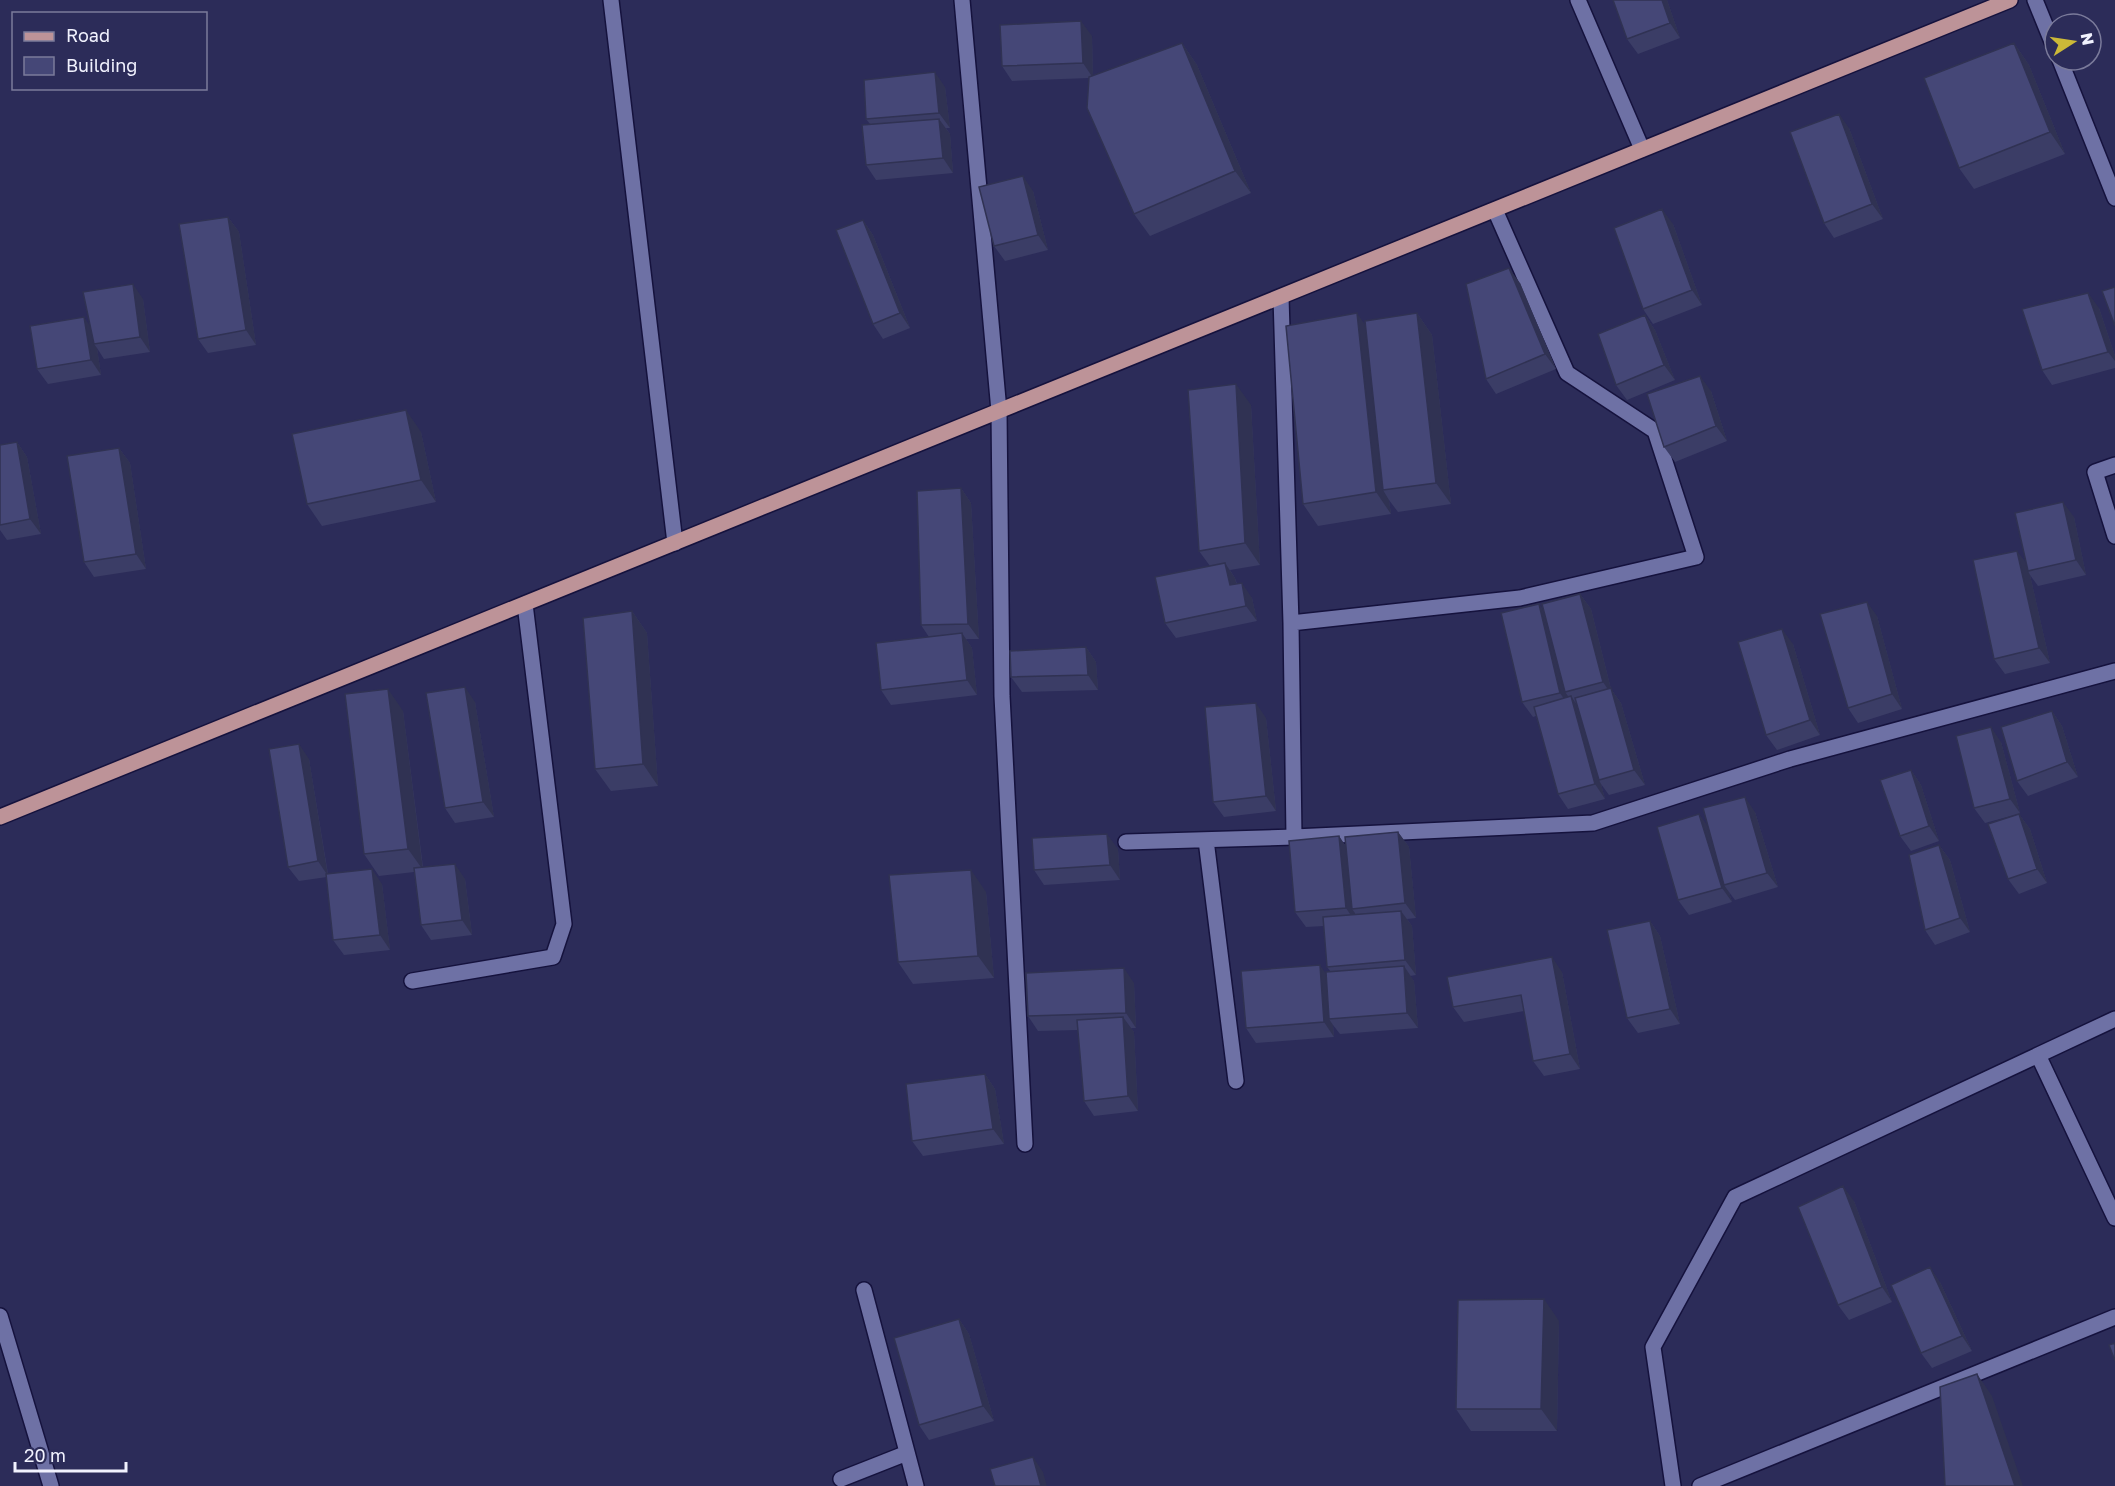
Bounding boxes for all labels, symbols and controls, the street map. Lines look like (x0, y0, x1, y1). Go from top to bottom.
legend (12, 12, 207, 90)
north arrow (2043, 12, 2103, 72)
text: Road (66, 24, 110, 46)
text: N (2077, 31, 2099, 47)
text: Building (66, 54, 137, 76)
scale bar (15, 1435, 126, 1473)
text: 20 m (24, 1444, 66, 1466)

